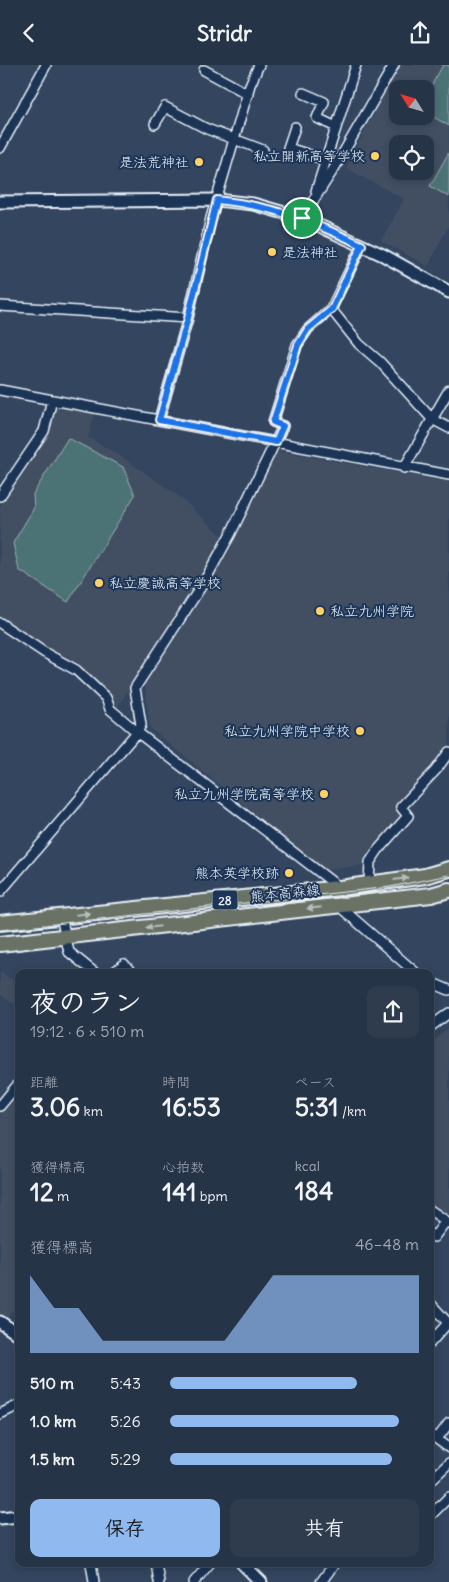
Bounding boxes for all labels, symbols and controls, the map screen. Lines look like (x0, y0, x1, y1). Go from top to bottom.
icon: back (15, 19, 43, 47)
text: Stridr (197, 19, 252, 47)
icon: share (406, 19, 434, 47)
north arrow (389, 80, 434, 125)
map controls (389, 80, 434, 180)
button: locate (389, 135, 434, 180)
place label: 私立開新高等学校 (253, 147, 365, 165)
marker: 私立開新高等学校 (369, 150, 381, 162)
place label: 是法荒神社 (119, 153, 189, 171)
marker: 是法荒神社 (193, 156, 205, 168)
pin (281, 197, 323, 239)
icon: arrive (288, 204, 316, 232)
place label: 是法神社 (282, 243, 338, 261)
marker: 是法神社 (266, 246, 278, 258)
place label: 私立慶誠高等学校 (109, 574, 221, 592)
marker: 私立慶誠高等学校 (93, 577, 105, 589)
place label: 私立九州学院 (330, 602, 414, 620)
marker: 私立九州学院 (314, 605, 326, 617)
place label: 私立九州学院中学校 (224, 722, 350, 740)
marker: 私立九州学院中学校 (354, 725, 366, 737)
place label: 私立九州学院高等学校 (174, 785, 314, 803)
marker: 私立九州学院高等学校 (318, 788, 330, 800)
place label: 熊本英学校跡 (195, 864, 279, 882)
marker: 熊本英学校跡 (283, 867, 295, 879)
one-way arrow (394, 875, 410, 883)
street label: 熊本高森線 (249, 880, 321, 906)
road number: 28 (212, 891, 238, 909)
one-way arrow (306, 904, 322, 912)
one-way arrow (76, 910, 92, 918)
one-way arrow (144, 923, 160, 931)
text: 夜のラン (30, 984, 142, 1020)
button: share (367, 986, 419, 1038)
text: 19:12 · 6 × 510 m (30, 1021, 144, 1041)
text: 距離 (30, 1073, 58, 1091)
text: 時間 (162, 1073, 190, 1091)
text: ペース (295, 1073, 336, 1091)
text: 3.06 (30, 1091, 80, 1123)
text: 16:53 (162, 1091, 221, 1123)
text: 5:31 (295, 1091, 339, 1123)
text: km (80, 1102, 103, 1120)
text: /km (339, 1102, 366, 1120)
text: kcal (295, 1157, 320, 1175)
text: 獲得標高 (30, 1158, 86, 1176)
text: 心拍数 (162, 1158, 204, 1176)
text: 184 (295, 1175, 333, 1207)
text: 12 (30, 1176, 54, 1208)
text: 141 (162, 1176, 196, 1208)
text: m (54, 1187, 69, 1205)
text: bpm (196, 1187, 228, 1205)
text: 46–48 m (355, 1234, 419, 1254)
text: 獲得標高 (30, 1237, 94, 1257)
text: 510 m (30, 1373, 74, 1393)
text: 5:43 (110, 1373, 141, 1393)
text: 1.0 km (30, 1411, 76, 1431)
text: 5:26 (110, 1411, 141, 1431)
text: 1.5 km (30, 1449, 75, 1469)
text: 5:29 (110, 1449, 141, 1469)
button: 保存 (30, 1499, 220, 1557)
button: 共有 (230, 1499, 419, 1557)

